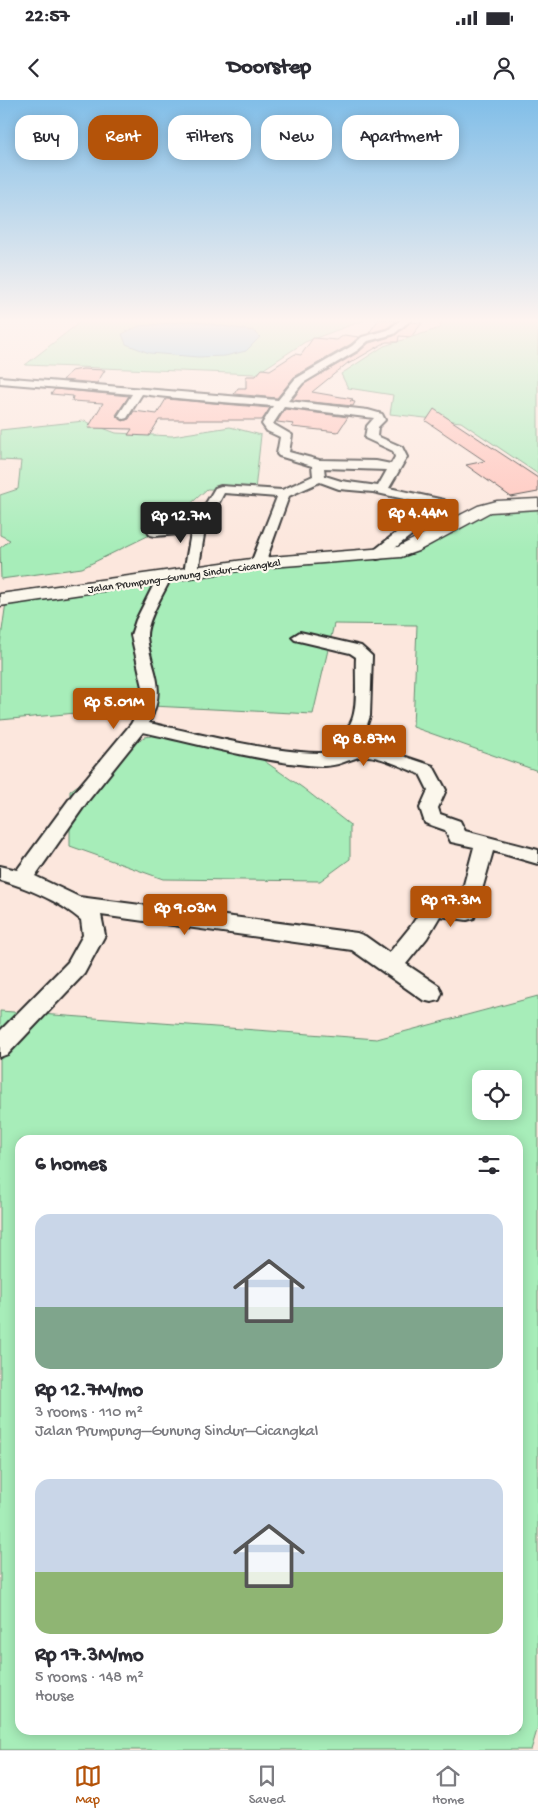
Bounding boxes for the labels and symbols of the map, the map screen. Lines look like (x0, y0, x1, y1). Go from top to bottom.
pin: Rp 4.44M (366, 498, 470, 541)
pin: Rp 12.7M (129, 502, 233, 544)
street label: Jalan Prumpung–Gunung Sindur–Cicangkal (87, 557, 282, 596)
pin: Rp 5.01M (62, 688, 166, 730)
pin: Rp 8.87M (312, 724, 416, 767)
pin: Rp 17.3M (399, 886, 503, 928)
pin: Rp 9.03M (133, 894, 237, 936)

